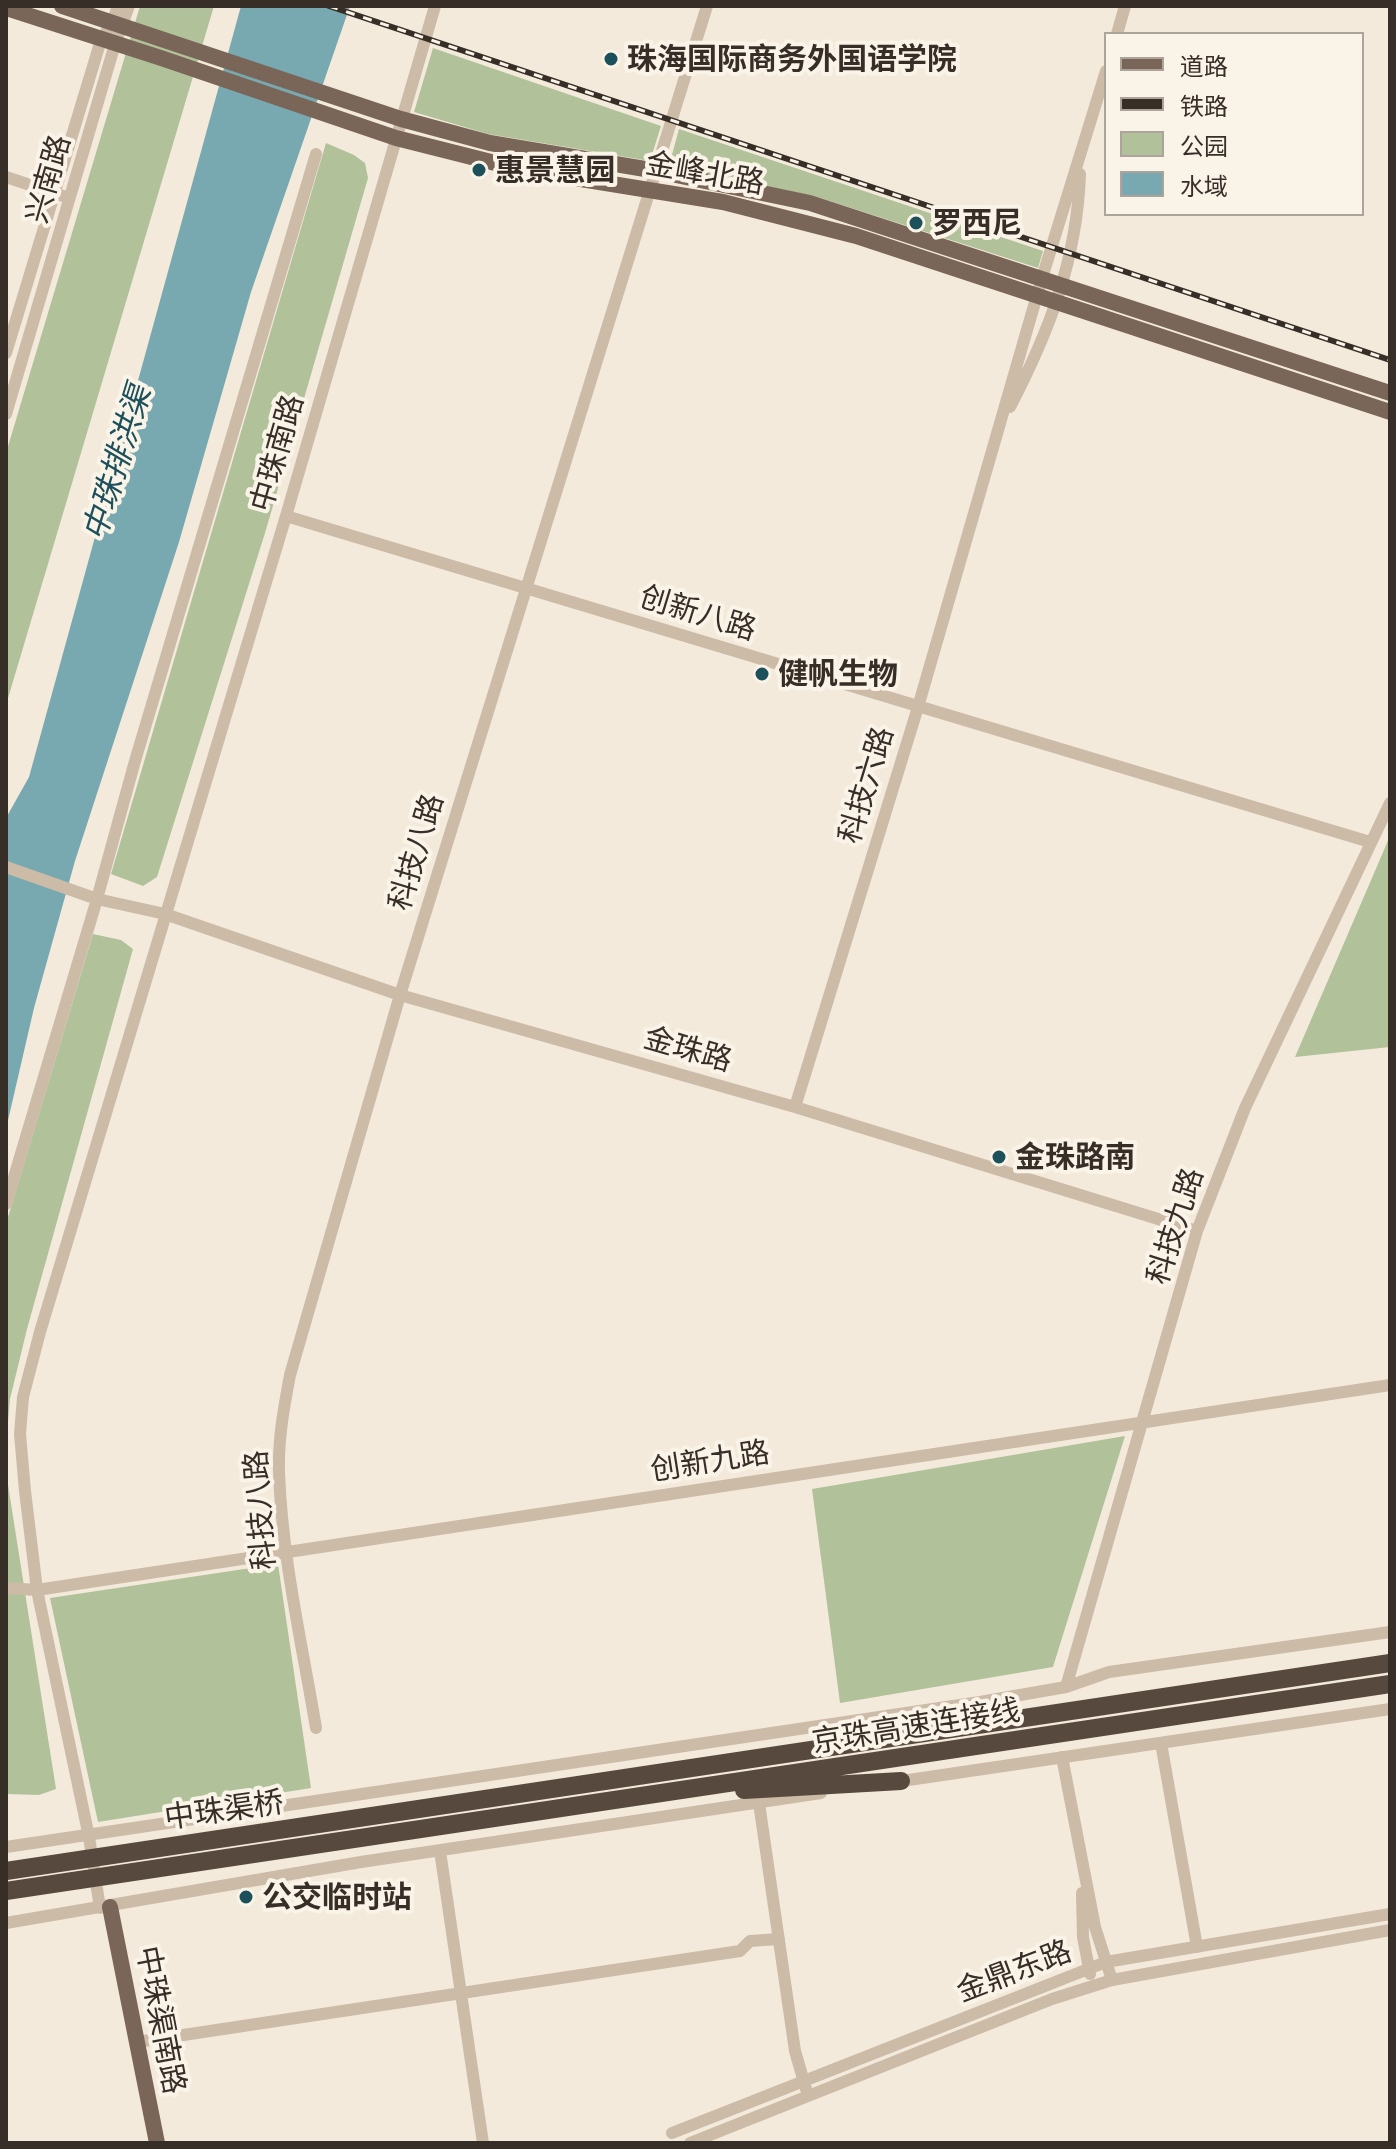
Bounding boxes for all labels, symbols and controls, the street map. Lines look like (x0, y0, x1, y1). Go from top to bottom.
legend (1104, 32, 1364, 216)
place label: 珠海国际商务外国语学院 (627, 41, 957, 77)
marker: 珠海国际商务外国语学院 (602, 50, 620, 68)
text: 道路 (1180, 51, 1228, 80)
text: 铁路 (1180, 91, 1228, 120)
street label: 兴南路 (18, 131, 78, 227)
text: 公园 (1180, 131, 1228, 160)
street label: 金峰北路 (643, 145, 767, 201)
place label: 惠景慧园 (495, 152, 615, 188)
marker: 惠景慧园 (470, 161, 488, 179)
text: 水域 (1180, 171, 1228, 200)
place label: 罗西尼 (932, 205, 1022, 241)
marker: 罗西尼 (907, 214, 925, 232)
water label: 中珠排洪渠 (75, 381, 159, 545)
street label: 中珠南路 (243, 390, 311, 516)
street label: 创新八路 (635, 578, 761, 648)
place label: 健帆生物 (778, 656, 898, 692)
marker: 健帆生物 (753, 665, 771, 683)
street label: 科技六路 (831, 722, 901, 848)
street label: 科技八路 (381, 789, 451, 915)
street label: 金珠路 (640, 1019, 736, 1079)
place label: 金珠路南 (1015, 1139, 1135, 1175)
marker: 金珠路南 (990, 1148, 1008, 1166)
street label: 科技九路 (1139, 1163, 1211, 1289)
street label: 创新九路 (648, 1434, 772, 1488)
street label: 科技八路 (238, 1449, 282, 1571)
street label: 京珠高速连接线 (809, 1692, 1023, 1760)
street label: 中珠渠桥 (162, 1784, 286, 1836)
place label: 公交临时站 (262, 1879, 412, 1915)
marker: 公交临时站 (237, 1888, 255, 1906)
street label: 金鼎东路 (952, 1933, 1076, 2009)
street label: 中珠渠南路 (129, 1943, 193, 2097)

